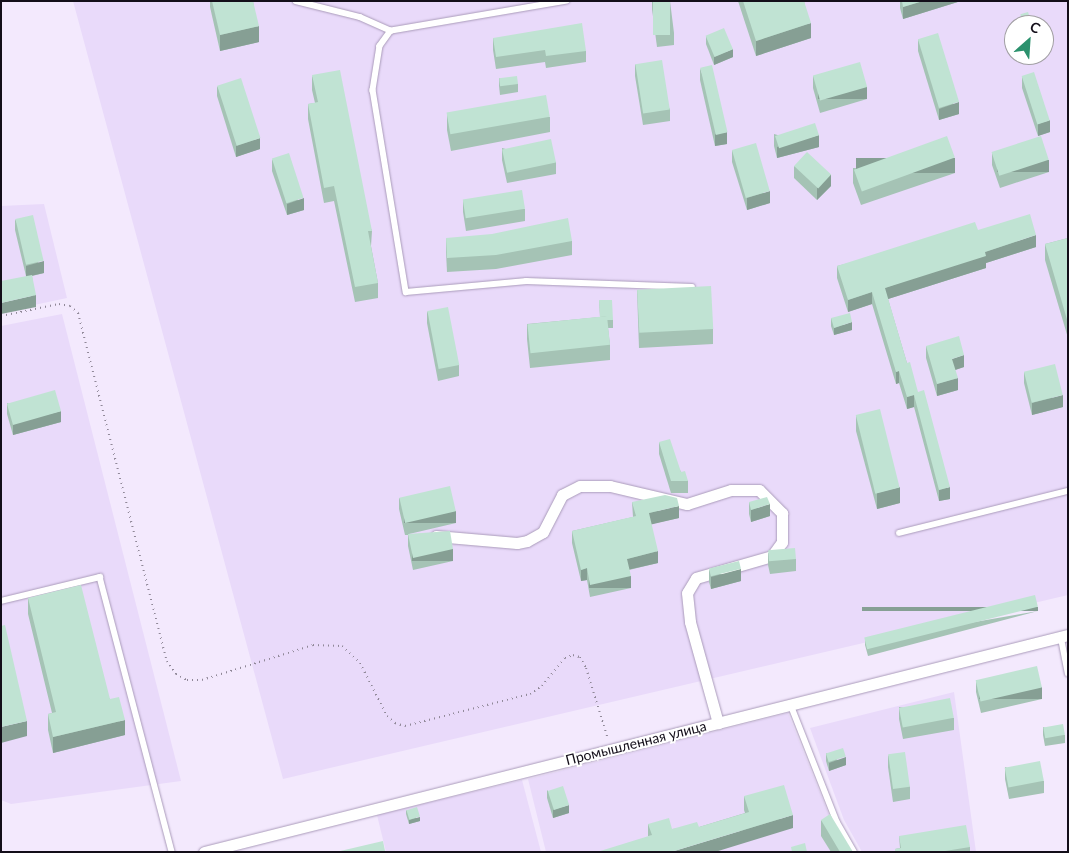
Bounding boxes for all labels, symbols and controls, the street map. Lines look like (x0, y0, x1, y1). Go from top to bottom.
north arrow (1004, 15, 1054, 65)
text: С (1027, 17, 1043, 37)
street label: Промышленная улица (564, 717, 708, 769)

